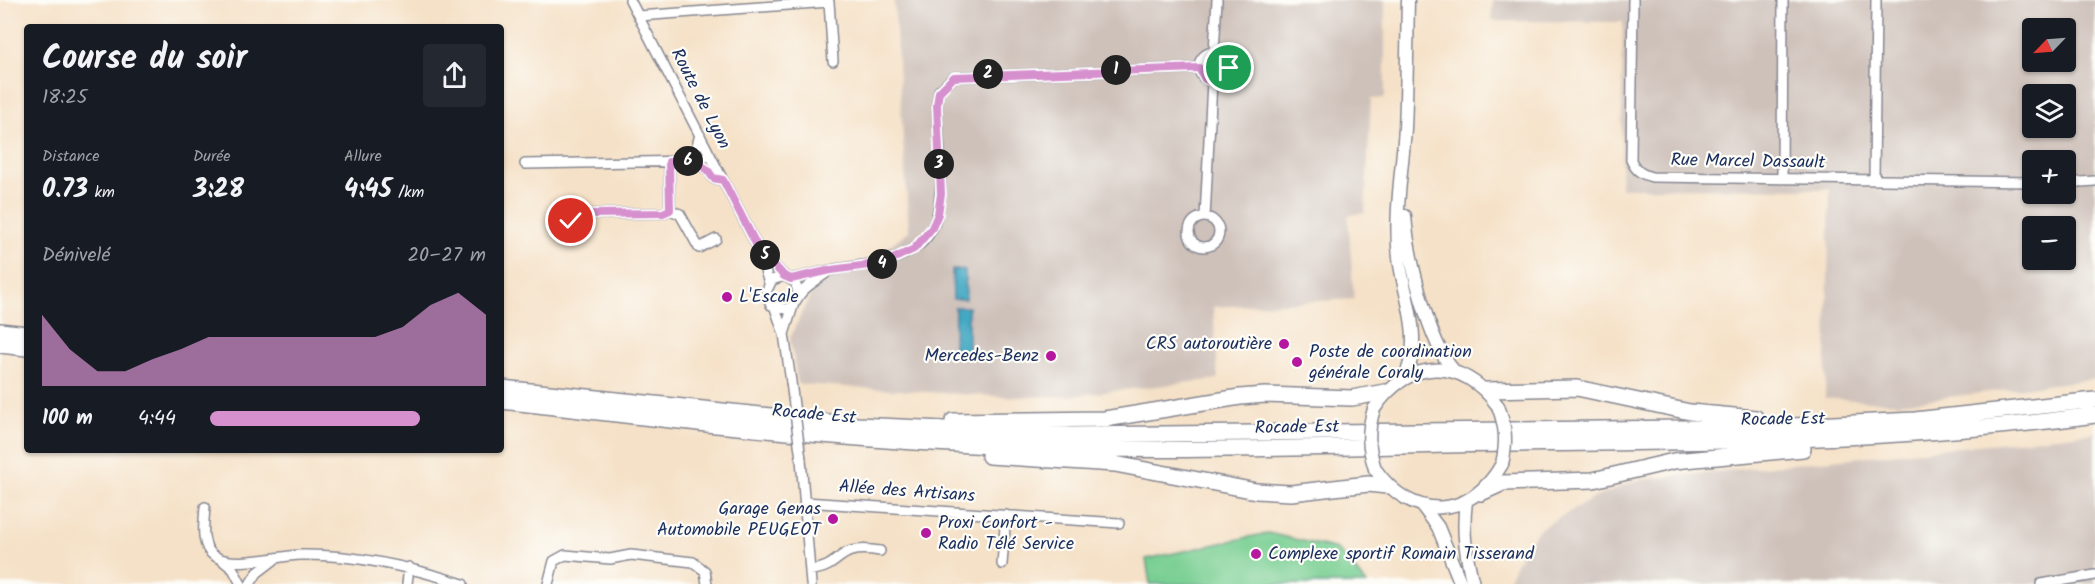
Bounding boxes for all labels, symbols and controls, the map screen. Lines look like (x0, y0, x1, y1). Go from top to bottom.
north arrow (2022, 18, 2076, 72)
map controls (2022, 18, 2076, 270)
text: Course du soir (42, 33, 247, 86)
pin (1203, 42, 1254, 93)
street label: Route de Lyon (662, 43, 738, 155)
button: share (423, 44, 486, 107)
icon: arrive (1212, 51, 1245, 84)
pin: 1 (1101, 55, 1131, 85)
text: 1 (1114, 57, 1118, 82)
pin: 2 (973, 59, 1003, 89)
text: 2 (983, 61, 993, 86)
text: 18:25 (42, 82, 88, 114)
button: layers (2022, 84, 2076, 138)
text: Distance (42, 144, 100, 169)
text: Durée (193, 144, 231, 169)
text: Allure (344, 144, 382, 169)
pin: 6 (673, 146, 703, 176)
street label: Rue Marcel Dassault (1670, 146, 1827, 178)
text: 6 (684, 148, 692, 173)
pin: 3 (924, 149, 954, 179)
button: + (2022, 150, 2076, 204)
text: 3 (935, 151, 943, 176)
text: 0.73 (42, 169, 88, 211)
text: 3:28 (193, 169, 244, 211)
text: 4:45 (344, 169, 392, 211)
text: km (88, 180, 115, 205)
text: /km (392, 180, 424, 205)
pin (545, 195, 596, 246)
icon: check (554, 204, 587, 237)
button: − (2022, 216, 2076, 270)
text: Dénivelé (42, 240, 110, 272)
text: 20–27 m (407, 240, 486, 272)
pin: 5 (750, 240, 780, 270)
text: 5 (761, 242, 769, 267)
pin: 4 (867, 249, 897, 279)
text: 4 (878, 251, 886, 276)
place label: L'Escale (739, 283, 799, 312)
marker: L'Escale (720, 290, 734, 304)
place label: CRS autoroutière (1146, 330, 1272, 359)
marker: CRS autoroutière (1277, 337, 1291, 351)
place label: Poste de coordination générale Coraly (1308, 338, 1472, 388)
place label: Mercedes-Benz (925, 342, 1039, 371)
marker: Mercedes-Benz (1044, 349, 1058, 363)
marker: Poste de coordination générale Coraly (1290, 355, 1304, 369)
street label: Rocade Est (771, 397, 858, 433)
text: 100 m (42, 403, 93, 435)
text: 4:44 (138, 403, 176, 435)
street label: Rocade Est (1740, 405, 1827, 435)
street label: Rocade Est (1254, 413, 1341, 443)
street label: Allée des Artisans (838, 473, 976, 511)
place label: Garage Genas Automobile PEUGEOT (657, 495, 822, 545)
place label: Proxi Confort - Radio Télé Service (938, 509, 1074, 559)
marker: Garage Genas Automobile PEUGEOT (826, 512, 840, 526)
marker: Proxi Confort - Radio Télé Service (919, 526, 933, 540)
place label: Complexe sportif Romain Tisserand (1268, 540, 1535, 569)
marker: Complexe sportif Romain Tisserand (1249, 547, 1263, 561)

